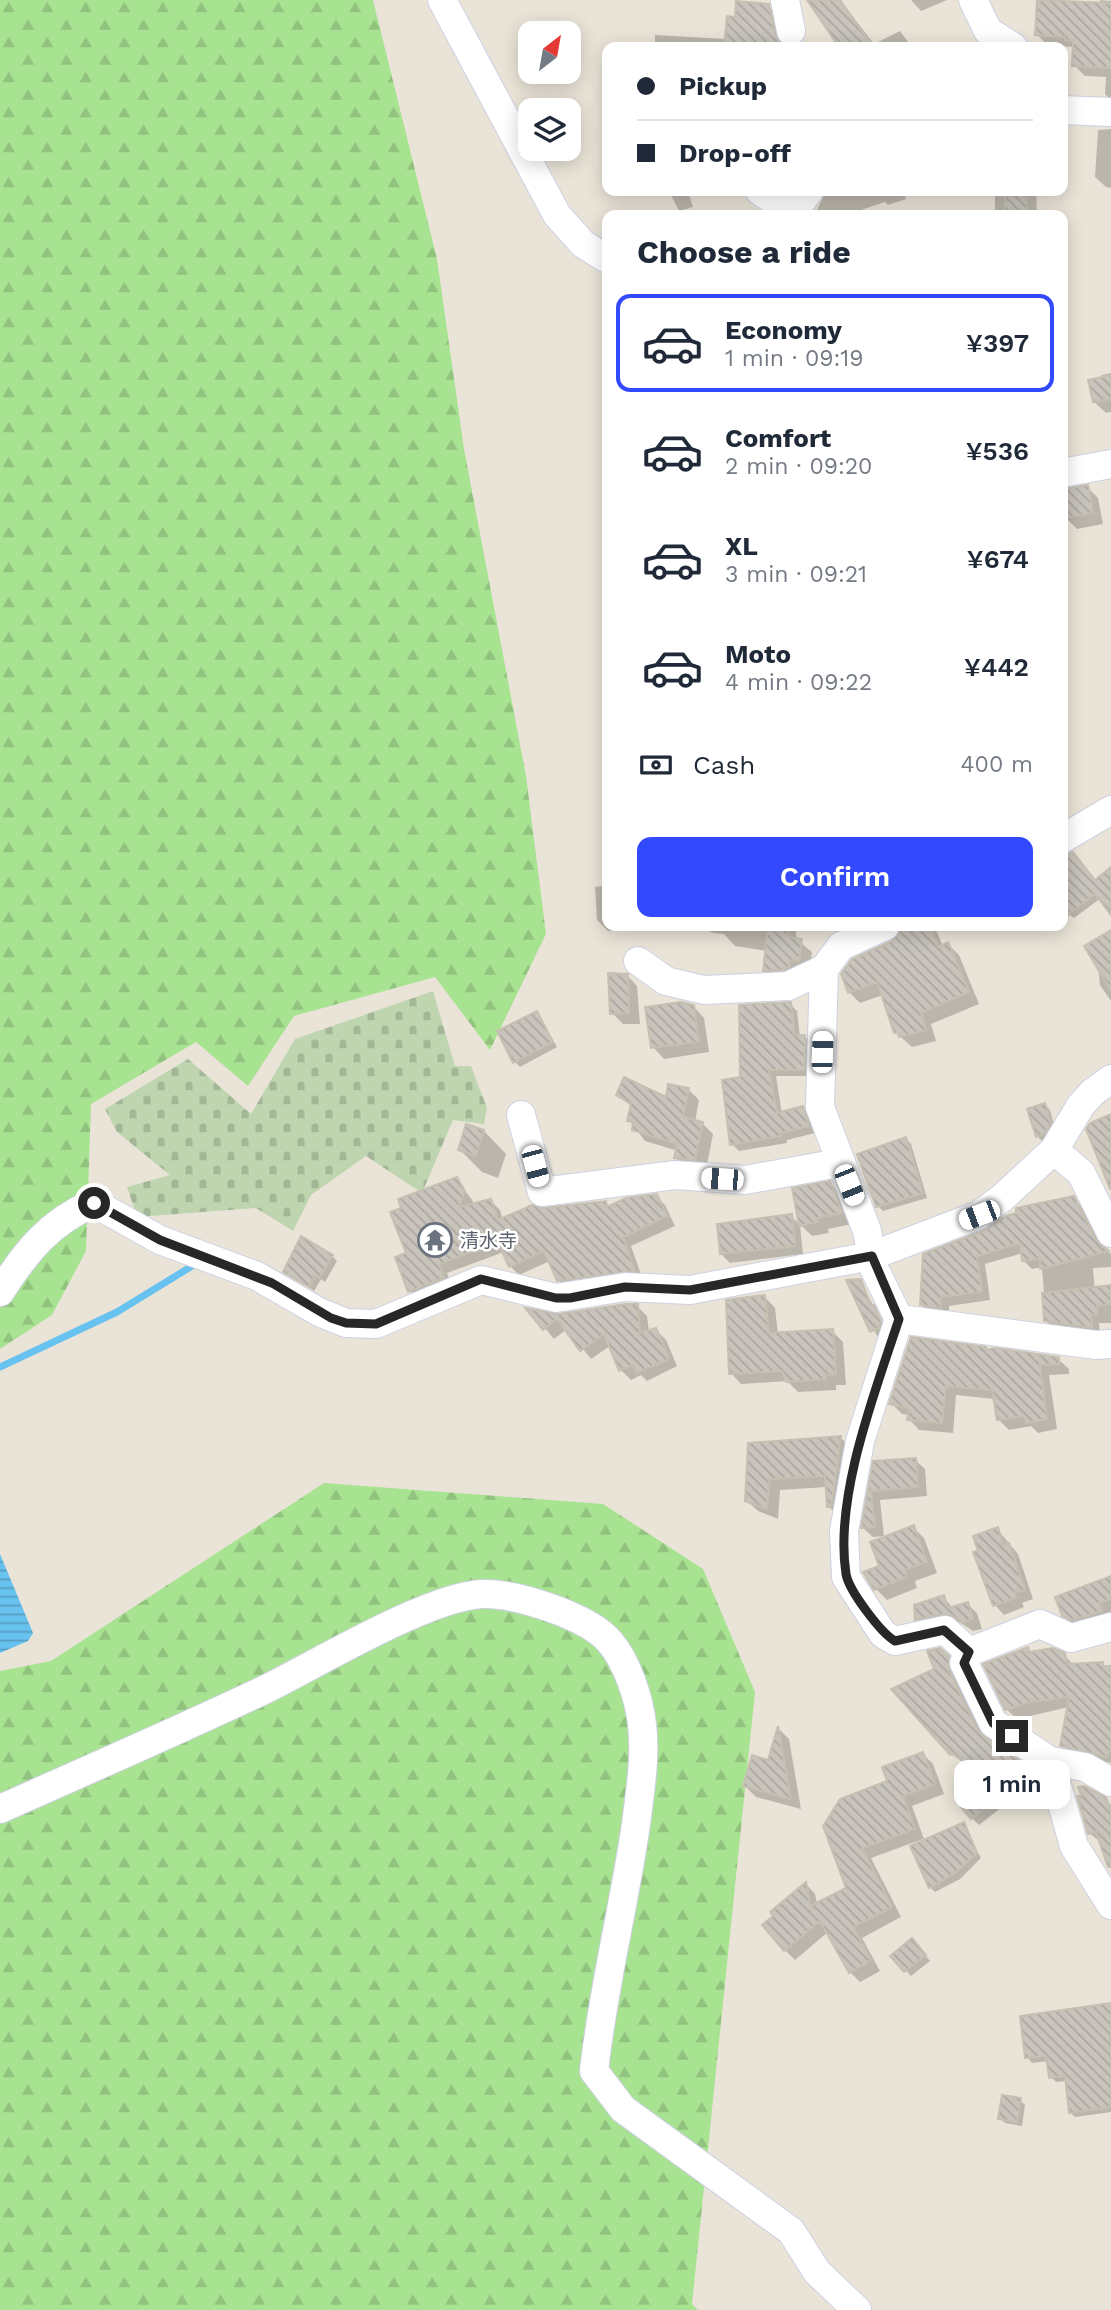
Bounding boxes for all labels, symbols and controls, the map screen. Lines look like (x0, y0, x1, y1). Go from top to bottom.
north arrow (518, 21, 581, 84)
map controls (518, 21, 581, 161)
text: Pickup (679, 71, 767, 101)
button: layers (518, 98, 581, 161)
text: Drop-off (679, 138, 791, 168)
text: Choose a ride (637, 233, 851, 271)
icon: car (641, 312, 704, 375)
text: Economy (725, 315, 842, 345)
text: ¥397 (966, 328, 1029, 358)
text: 1 min · 09:19 (725, 345, 863, 372)
icon: car (641, 420, 704, 483)
text: Comfort (725, 423, 831, 453)
text: ¥536 (966, 436, 1029, 466)
text: 2 min · 09:20 (725, 453, 872, 480)
icon: car (641, 528, 704, 591)
text: XL (725, 531, 758, 561)
text: ¥674 (967, 544, 1029, 574)
text: 3 min · 09:21 (725, 561, 867, 588)
icon: car (641, 636, 704, 699)
text: Moto (725, 639, 791, 669)
text: ¥442 (964, 652, 1029, 682)
text: 4 min · 09:22 (725, 669, 872, 696)
icon: cash (637, 746, 675, 784)
text: Cash (693, 750, 755, 780)
text: 400 m (961, 751, 1033, 778)
button: Confirm (637, 837, 1033, 917)
car (811, 1031, 834, 1073)
car (520, 1143, 551, 1189)
car (832, 1162, 867, 1208)
car (701, 1167, 744, 1191)
route start (78, 1187, 110, 1219)
car (956, 1198, 1003, 1232)
temple icon: 清水寺 (416, 1221, 454, 1259)
place label: 清水寺 (460, 1229, 517, 1252)
route end (996, 1720, 1028, 1752)
callout: 1 min (954, 1760, 1070, 1810)
text: 1 min (982, 1771, 1042, 1798)

